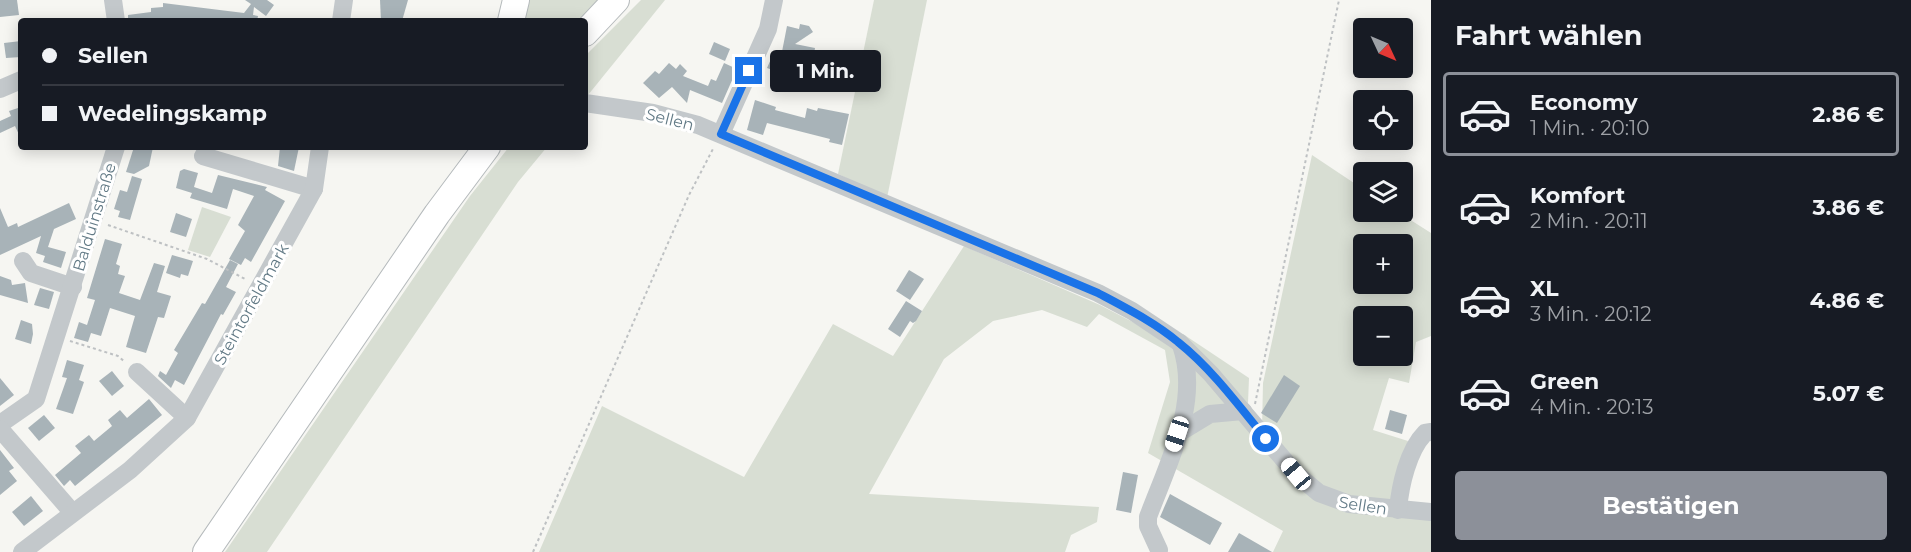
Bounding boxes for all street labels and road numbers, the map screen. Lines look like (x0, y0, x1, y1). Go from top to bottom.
street label: Sellen (644, 104, 696, 135)
street label: Balduinstraße (69, 161, 120, 274)
street label: Steintorfeldmark (210, 240, 293, 368)
street label: Sellen (1337, 492, 1388, 519)

